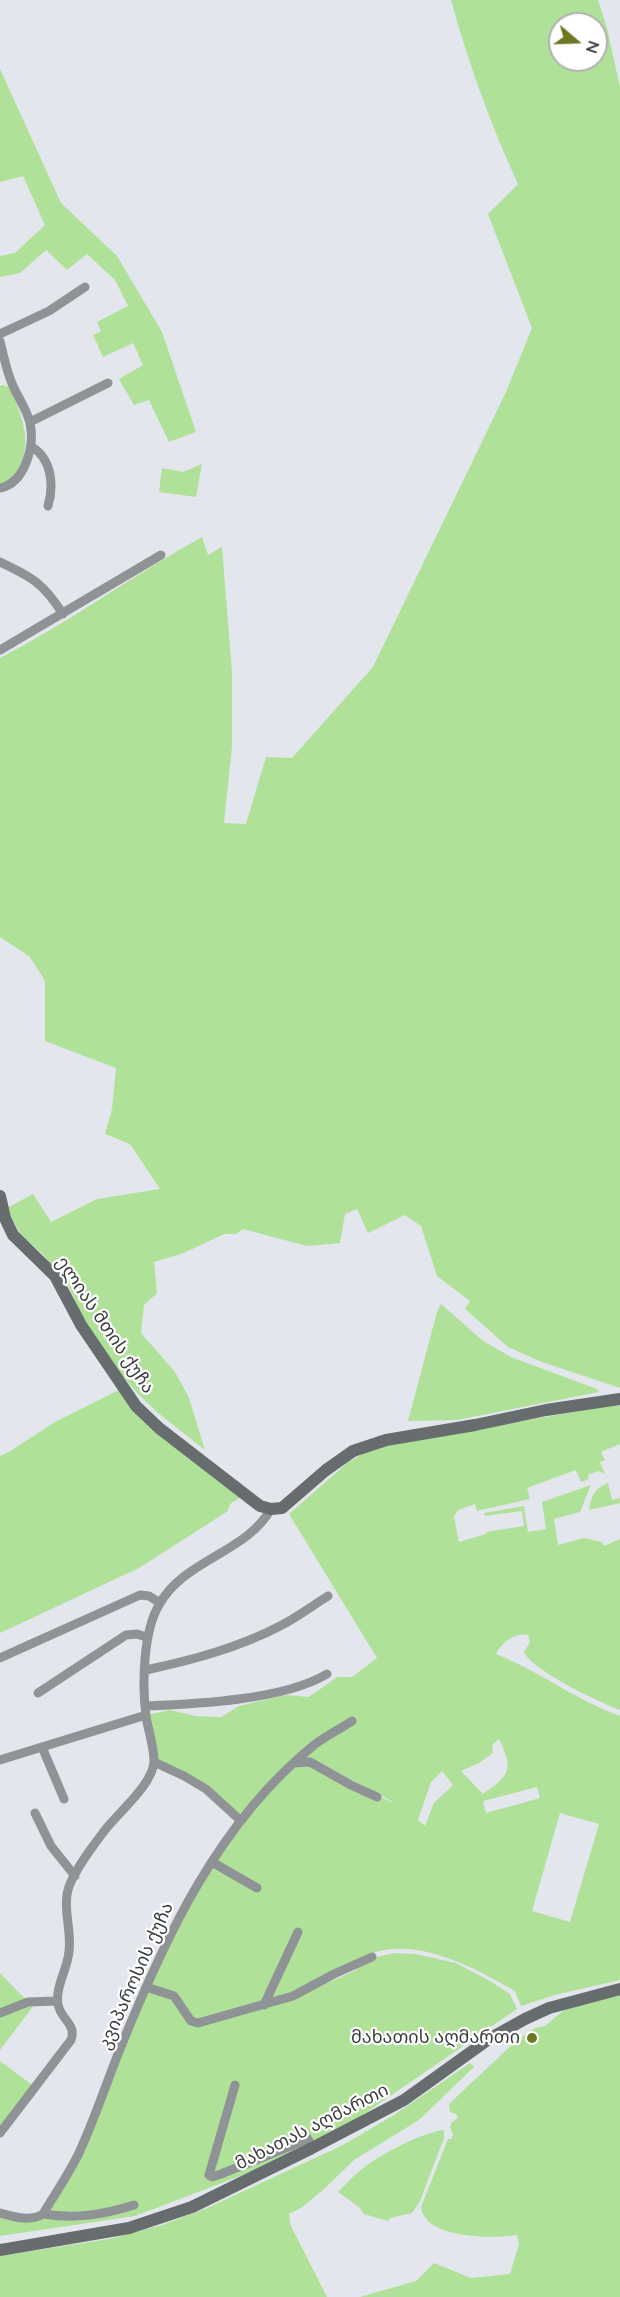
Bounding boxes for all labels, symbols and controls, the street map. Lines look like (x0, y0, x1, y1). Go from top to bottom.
north arrow (548, 12, 608, 72)
text: N (582, 38, 605, 56)
street label: ელიას მთის ქუჩა (51, 1252, 159, 1398)
street label: კვიპაროსის ქუჩა (94, 1899, 178, 2053)
place label: მახათის აღმართი (351, 2027, 520, 2049)
marker: მახათის აღმართი (525, 2031, 539, 2045)
street label: მახათას აღმართი (232, 2079, 392, 2175)

